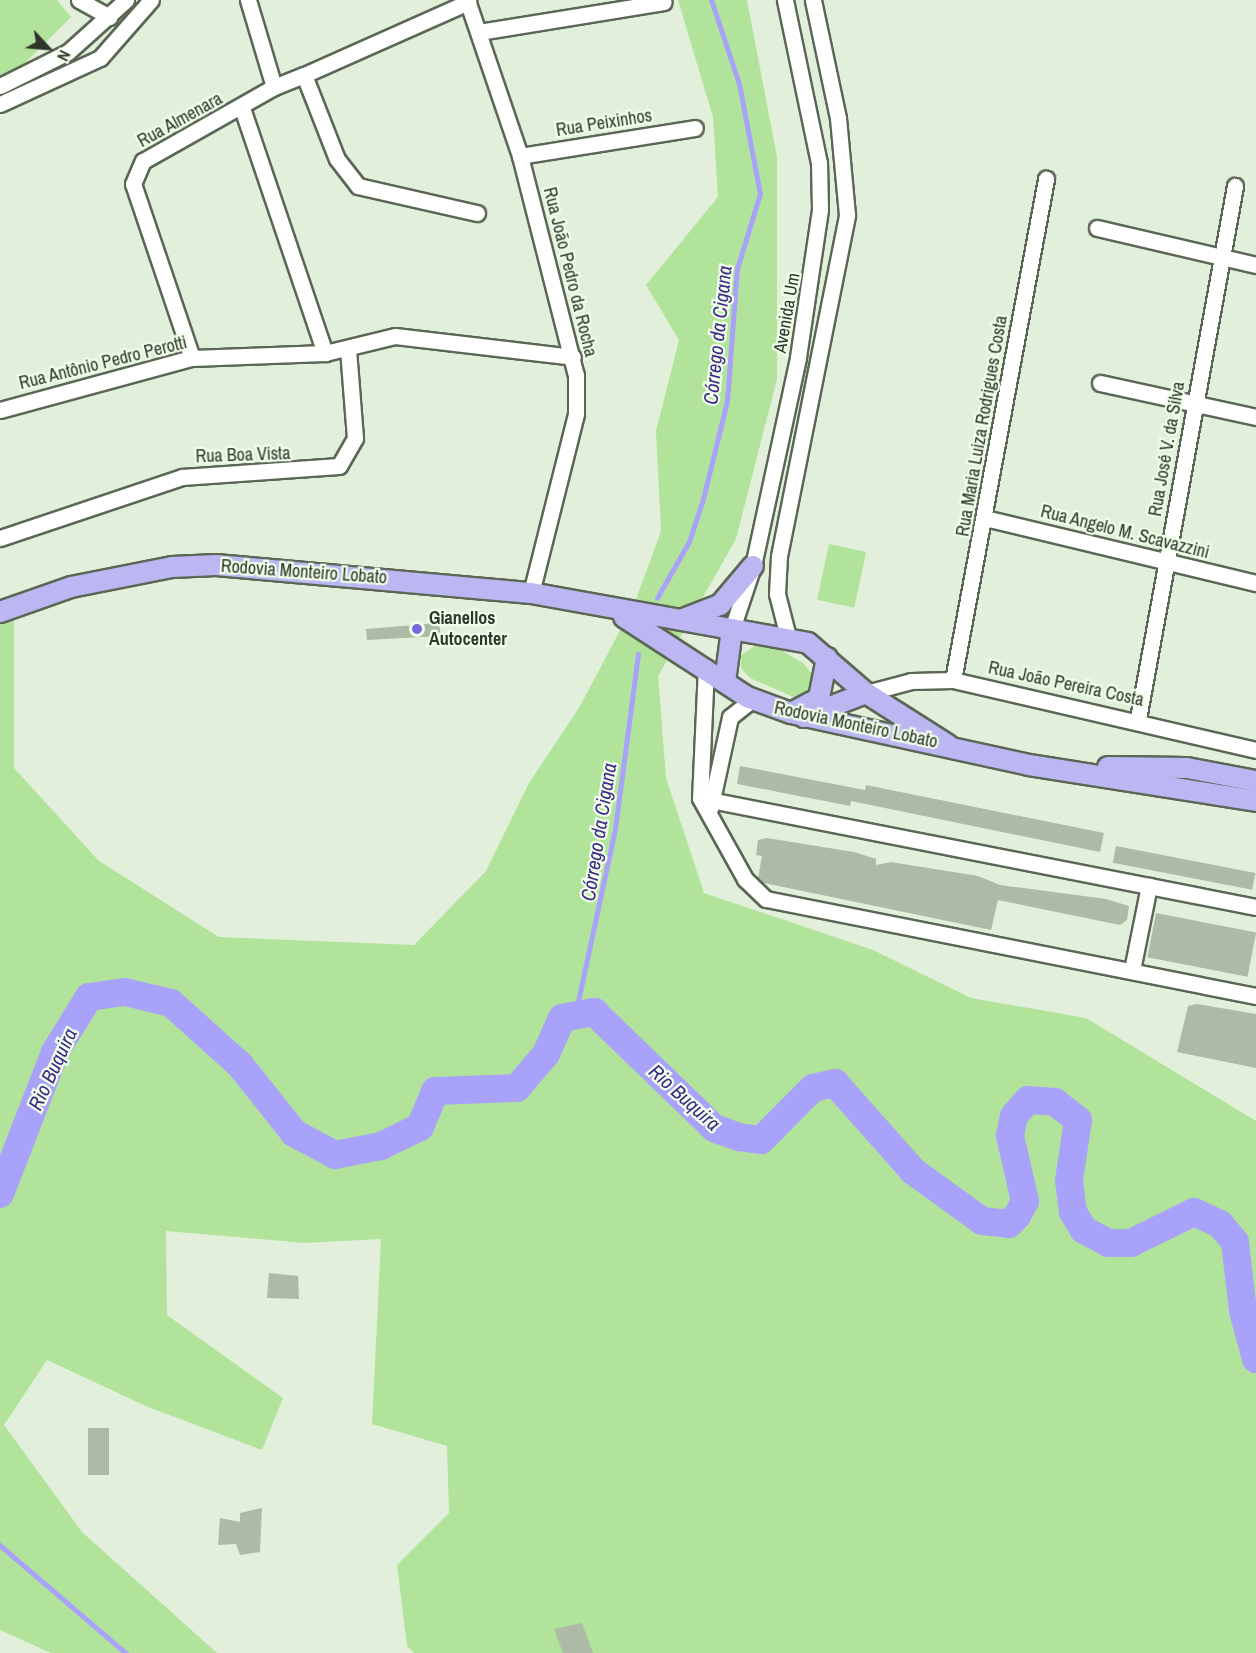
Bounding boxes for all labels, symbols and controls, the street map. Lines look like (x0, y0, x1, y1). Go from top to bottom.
north arrow (18, 18, 78, 78)
text: N (52, 47, 76, 65)
street label: Rua Almenara (134, 88, 226, 152)
street label: Rua Peixinhos (554, 105, 654, 141)
street label: Rua João Pedro da Rocha (538, 185, 602, 359)
water label: Córrego da Cigana (698, 264, 736, 406)
street label: Avenida Um (769, 271, 805, 355)
street label: Rua Maria Luiza Rodrigues Costa (952, 314, 1012, 538)
street label: Rua Antônio Pedro Perotti (16, 332, 190, 394)
street label: Rua José V. da Silva (1145, 380, 1189, 518)
street label: Rua Boa Vista (195, 443, 291, 467)
street label: Rua Angelo M. Scavazzini (1038, 500, 1212, 564)
street label: Rodovia Monteiro Lobato (220, 555, 388, 589)
place label: Gianellos Autocenter (429, 608, 507, 650)
marker: Gianellos Autocenter (410, 622, 424, 636)
street label: Rua João Pereira Costa (986, 657, 1146, 711)
street label: Rodovia Monteiro Lobato (772, 697, 940, 753)
water label: Córrego da Cigana (575, 761, 621, 903)
water label: Rio Buquira (23, 1024, 81, 1114)
water label: Rio Buquira (644, 1059, 726, 1135)

